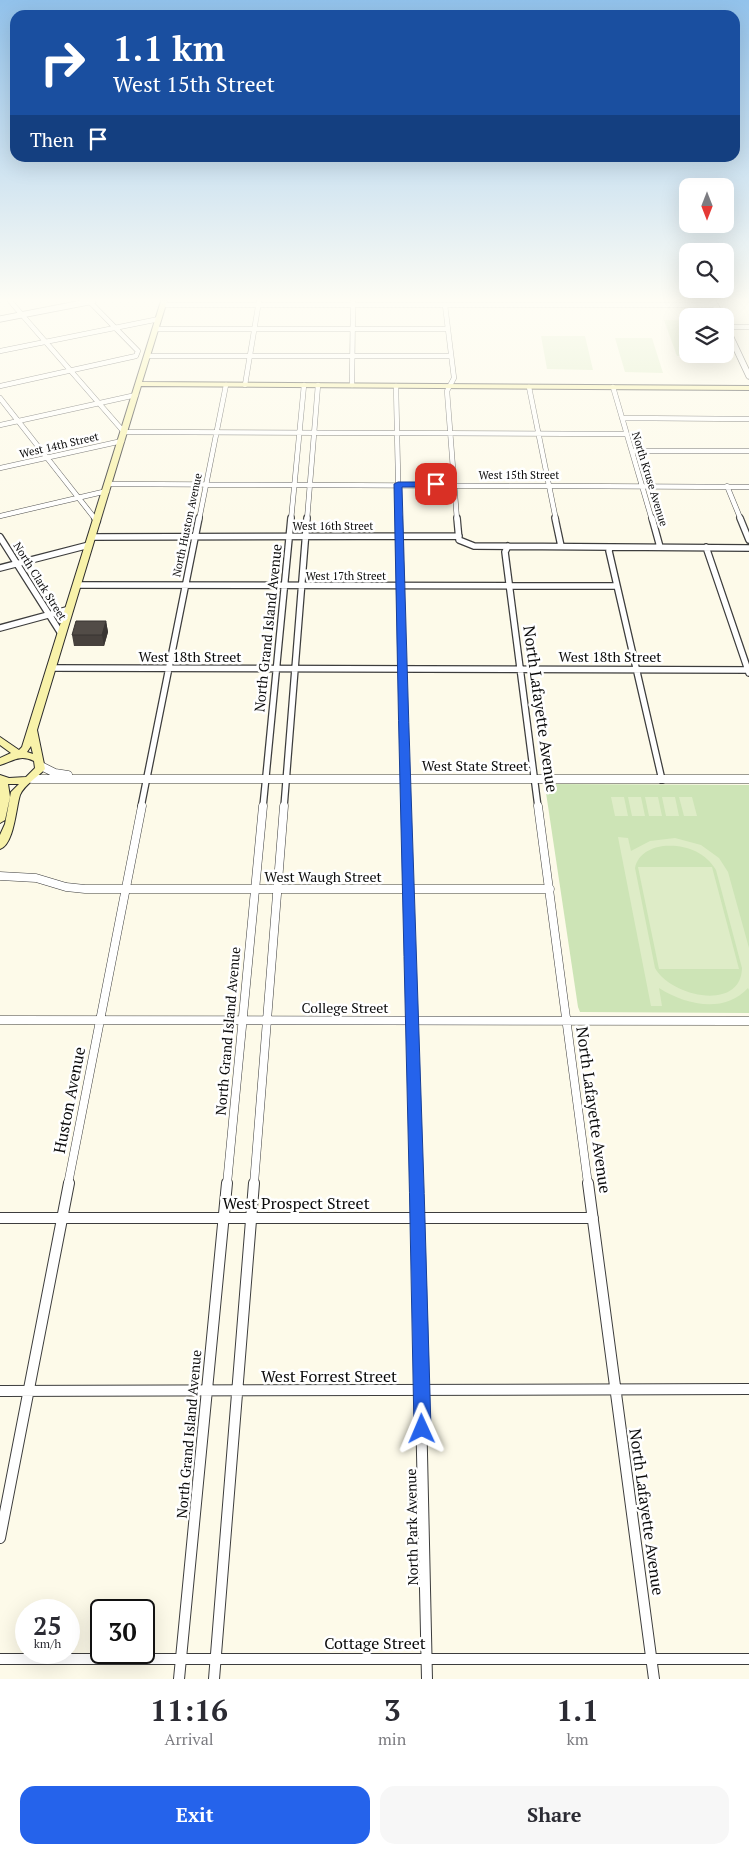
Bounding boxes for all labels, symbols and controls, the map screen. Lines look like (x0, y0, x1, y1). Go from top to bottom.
text: 1.1 km (113, 25, 225, 71)
icon: right (30, 30, 95, 95)
text: West 15th Street (113, 69, 275, 98)
icon: arrive (84, 125, 112, 153)
text: Then (30, 127, 74, 152)
north arrow (679, 178, 734, 232)
map controls (679, 178, 734, 363)
button: search (679, 243, 734, 298)
button: layers (679, 308, 734, 363)
street label: West 14th Street (18, 429, 100, 461)
street label: North Kruse Avenue (629, 430, 671, 528)
pin (415, 463, 457, 505)
street label: West 15th Street (479, 468, 559, 482)
icon: arrive (422, 470, 450, 498)
street label: North Huston Avenue (169, 471, 205, 578)
street label: West 16th Street (293, 519, 373, 533)
street label: North Clark Street (10, 539, 70, 623)
street label: North Grand Island Avenue (249, 543, 286, 713)
street label: West 17th Street (306, 569, 386, 583)
street label: North Lafayette Avenue (518, 624, 564, 794)
street label: West 18th Street (139, 647, 242, 666)
street label: West 18th Street (559, 647, 662, 666)
street label: West State Street (422, 756, 529, 775)
street label: West Waugh Street (264, 867, 383, 886)
street label: North Grand Island Avenue (211, 946, 244, 1116)
street label: College Street (301, 998, 389, 1017)
street label: North Lafayette Avenue (571, 1025, 617, 1195)
street label: Huston Avenue (48, 1045, 90, 1155)
street label: West Prospect Street (222, 1192, 370, 1214)
street label: North Grand Island Avenue (172, 1349, 205, 1519)
street label: West Forrest Street (261, 1365, 397, 1387)
position arrow (395, 1402, 447, 1454)
street label: North Lafayette Avenue (624, 1427, 670, 1597)
street label: North Park Avenue (401, 1468, 422, 1586)
speed limit sign: 30 (90, 1599, 155, 1664)
text: 25 (33, 1609, 62, 1642)
street label: Cottage Street (324, 1632, 426, 1654)
text: km/h (34, 1636, 61, 1651)
text: 11:16 (150, 1690, 228, 1730)
text: 3 (384, 1690, 401, 1730)
text: 1.1 (556, 1690, 599, 1730)
text: Arrival (165, 1728, 214, 1750)
text: min (378, 1728, 406, 1750)
text: km (567, 1728, 589, 1750)
button: Exit (20, 1786, 370, 1844)
button: Share (380, 1786, 729, 1844)

